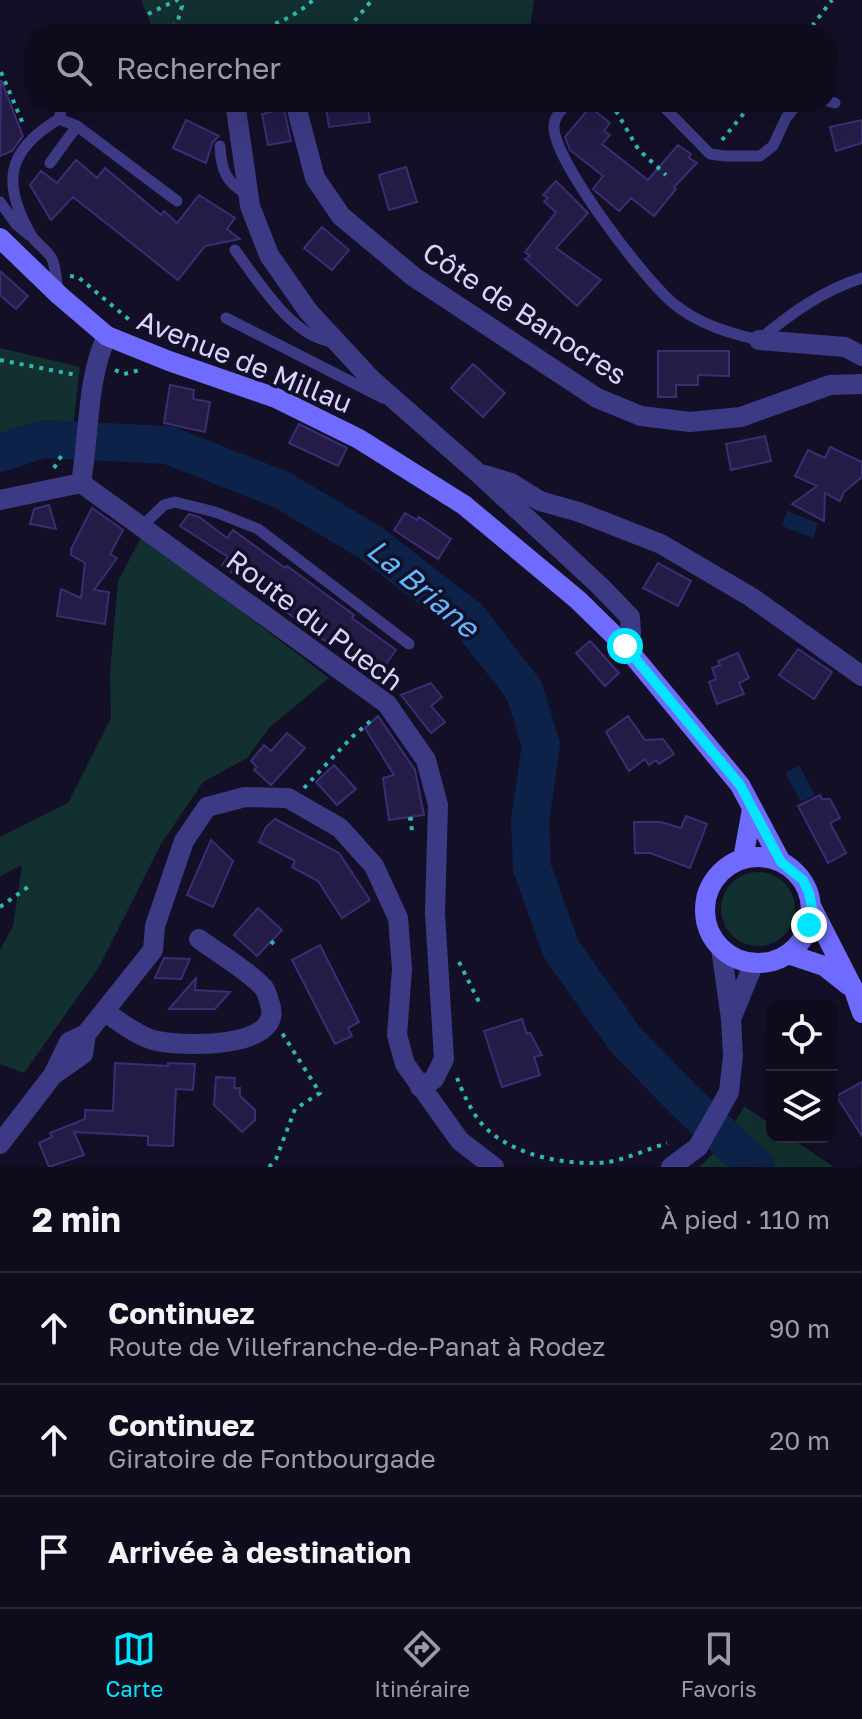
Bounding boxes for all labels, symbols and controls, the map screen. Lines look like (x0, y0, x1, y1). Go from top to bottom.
search box (24, 24, 838, 112)
icon: search (52, 46, 96, 90)
text: Rechercher (116, 50, 281, 86)
street label: Côte de Banocres (417, 235, 633, 391)
street label: Avenue de Millau (133, 303, 357, 419)
water label: La Briane (360, 531, 488, 647)
street label: Route du Puech (220, 543, 410, 697)
route start (607, 628, 643, 664)
route end (791, 907, 827, 943)
map controls (766, 999, 838, 1143)
button: locate (766, 999, 838, 1071)
button: layers (766, 1071, 838, 1143)
text: 2 min (32, 1199, 121, 1239)
text: À pied · 110 m (660, 1204, 830, 1235)
text: Continuez (108, 1295, 255, 1331)
icon: ahead (32, 1306, 76, 1350)
text: 90 m (769, 1313, 830, 1344)
text: Route de Villefranche-de-Panat à Rodez (108, 1331, 605, 1362)
text: Continuez (108, 1407, 255, 1443)
icon: ahead (32, 1418, 76, 1462)
text: 20 m (769, 1425, 830, 1456)
text: Giratoire de Fontbourgade (108, 1443, 436, 1474)
icon: arrive (32, 1530, 76, 1574)
text: Arrivée à destination (108, 1534, 411, 1570)
tab: Carte (105, 1627, 163, 1702)
tab: Itinéraire (374, 1627, 470, 1702)
tab: Favoris (681, 1627, 757, 1702)

